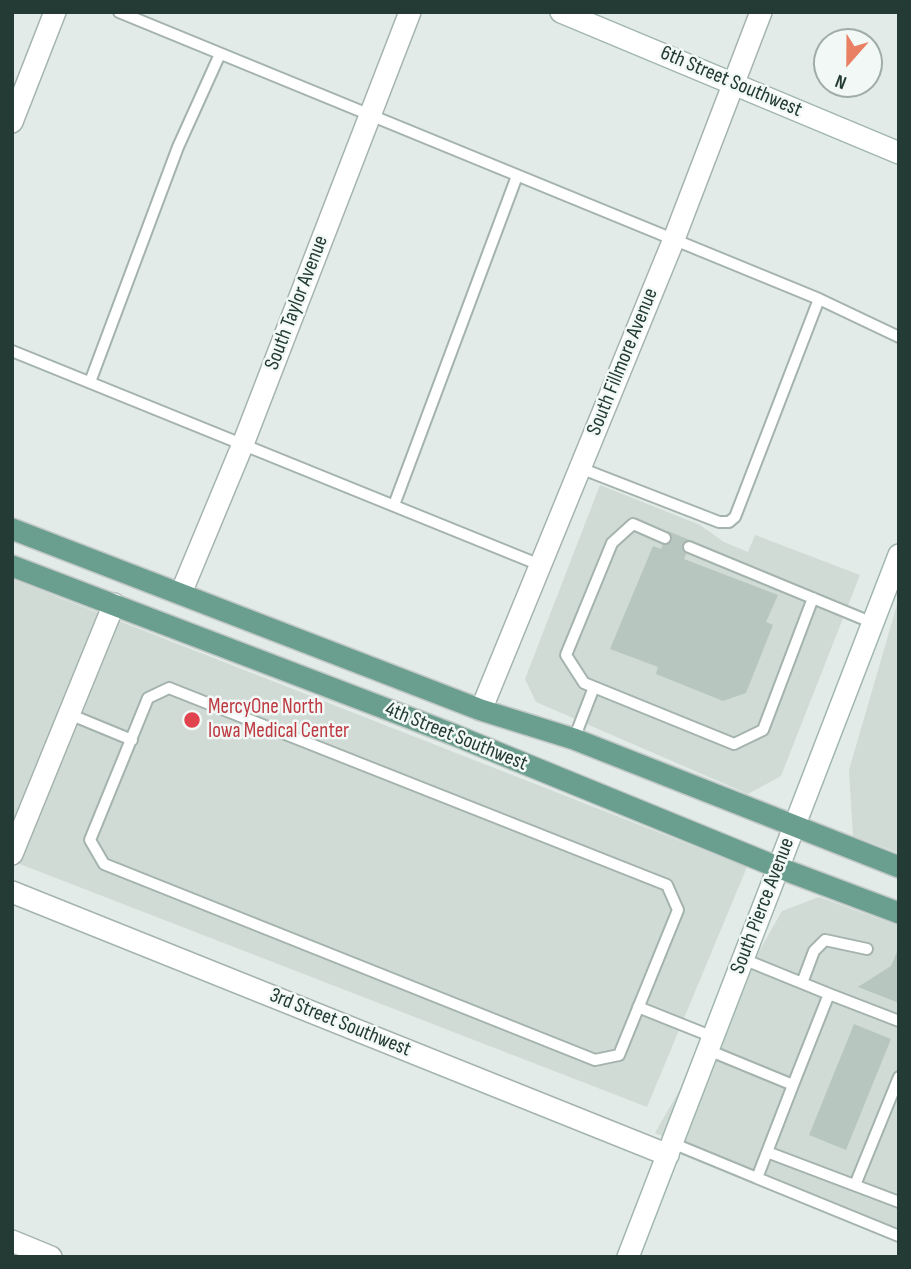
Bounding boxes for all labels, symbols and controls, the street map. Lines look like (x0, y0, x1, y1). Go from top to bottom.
north arrow (813, 28, 883, 98)
street label: 6th Street Southwest (656, 41, 806, 123)
text: N (832, 69, 850, 94)
street label: South Taylor Avenue (260, 232, 334, 374)
street label: South Fillmore Avenue (582, 285, 664, 439)
place label: MercyOne North Iowa Medical Center (208, 695, 349, 745)
street label: 4th Street Southwest (381, 697, 531, 777)
marker: MercyOne North Iowa Medical Center (182, 710, 202, 730)
street label: South Pierce Avenue (726, 834, 800, 978)
street label: 3rd Street Southwest (266, 983, 414, 1063)

